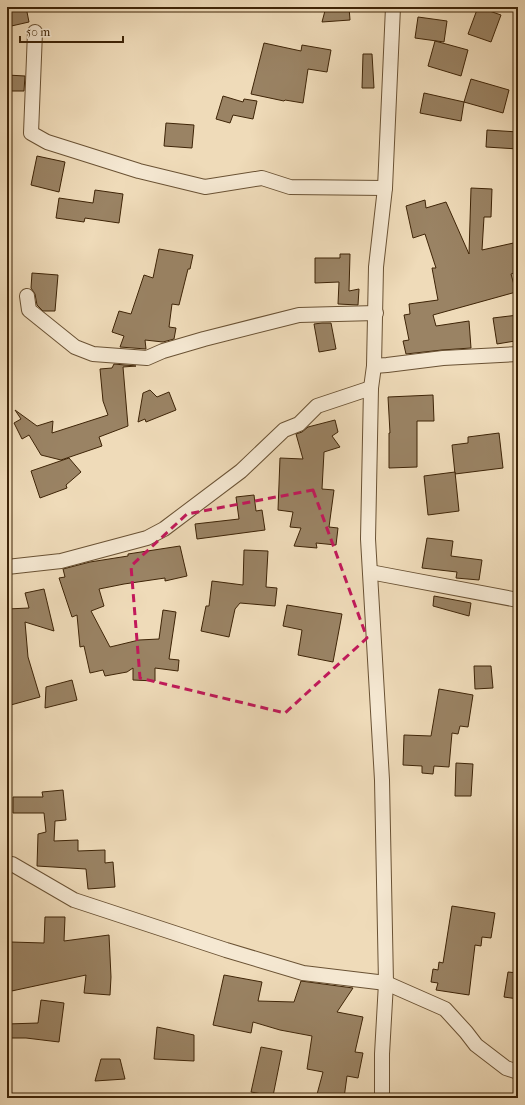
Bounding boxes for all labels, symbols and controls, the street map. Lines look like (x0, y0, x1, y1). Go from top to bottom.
scale bar (20, 18, 123, 44)
text: 50 m (26, 25, 50, 39)

